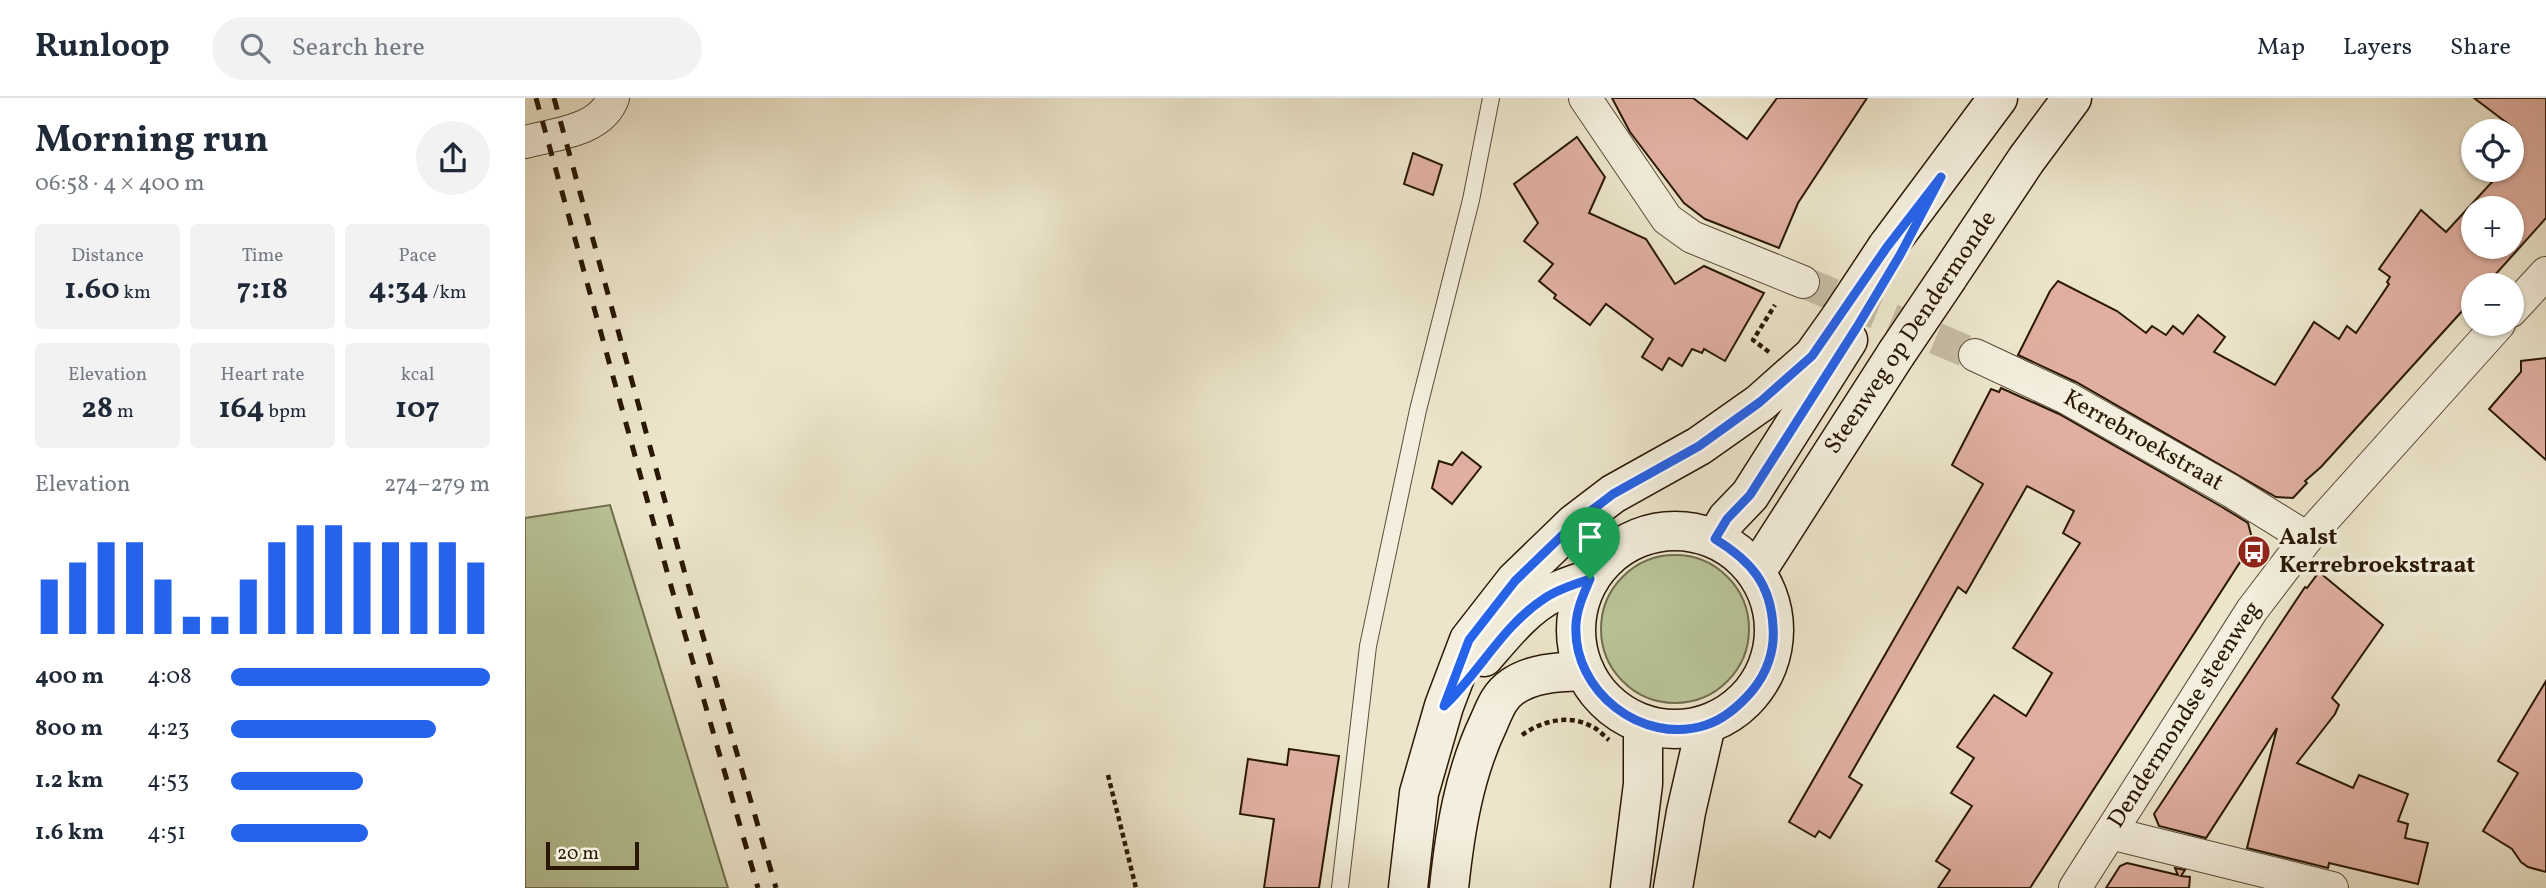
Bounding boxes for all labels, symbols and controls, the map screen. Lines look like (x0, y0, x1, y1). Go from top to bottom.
search box (212, 17, 702, 80)
text: Runloop (35, 25, 170, 71)
icon: search (236, 29, 274, 67)
text: Search here (292, 30, 425, 66)
text: Map (2257, 31, 2305, 65)
text: Layers (2343, 31, 2412, 65)
text: Share (2450, 31, 2511, 65)
text: Morning run (35, 115, 269, 168)
map controls (2461, 119, 2524, 336)
button: locate (2461, 119, 2524, 182)
button: share (416, 121, 490, 195)
text: 06:58 · 4 × 400 m (35, 168, 205, 200)
button: + (2461, 196, 2524, 259)
street label: Steenweg op Dendermonde (1817, 204, 2005, 462)
text: Distance (71, 243, 144, 269)
text: Time (242, 243, 283, 269)
text: Pace (398, 243, 437, 269)
text: 1.60 (64, 269, 120, 311)
text: 7:18 (237, 269, 288, 311)
text: 4:34 (368, 269, 429, 311)
button: − (2461, 273, 2524, 336)
text: km (120, 280, 151, 306)
text: /km (429, 280, 467, 306)
text: Elevation (68, 362, 147, 388)
text: Heart rate (221, 362, 304, 388)
text: kcal (401, 362, 434, 388)
street label: Kerrebroekstraat (2057, 382, 2230, 500)
text: 28 (81, 388, 113, 430)
text: 164 (218, 388, 265, 430)
text: 107 (395, 388, 440, 430)
text: m (113, 399, 134, 425)
text: bpm (265, 399, 307, 425)
text: Elevation (35, 469, 131, 501)
text: 274–279 m (384, 469, 490, 501)
pin (1560, 507, 1620, 579)
icon: arrive (1571, 518, 1609, 556)
place label: Aalst Kerrebroekstraat (2279, 521, 2475, 583)
bus stop icon: Aalst Kerrebroekstraat (2235, 533, 2273, 571)
street label: Dendermondse steenweg (2100, 594, 2270, 835)
text: 400 m (35, 661, 104, 693)
text: 4:08 (147, 661, 192, 693)
text: 800 m (35, 713, 103, 745)
text: 4:23 (147, 713, 190, 745)
text: 1.2 km (35, 765, 104, 797)
text: 4:53 (147, 765, 189, 797)
text: 1.6 km (35, 817, 104, 849)
text: 4:51 (147, 817, 186, 849)
scale bar (546, 839, 639, 871)
text: 20 m (557, 841, 599, 867)

